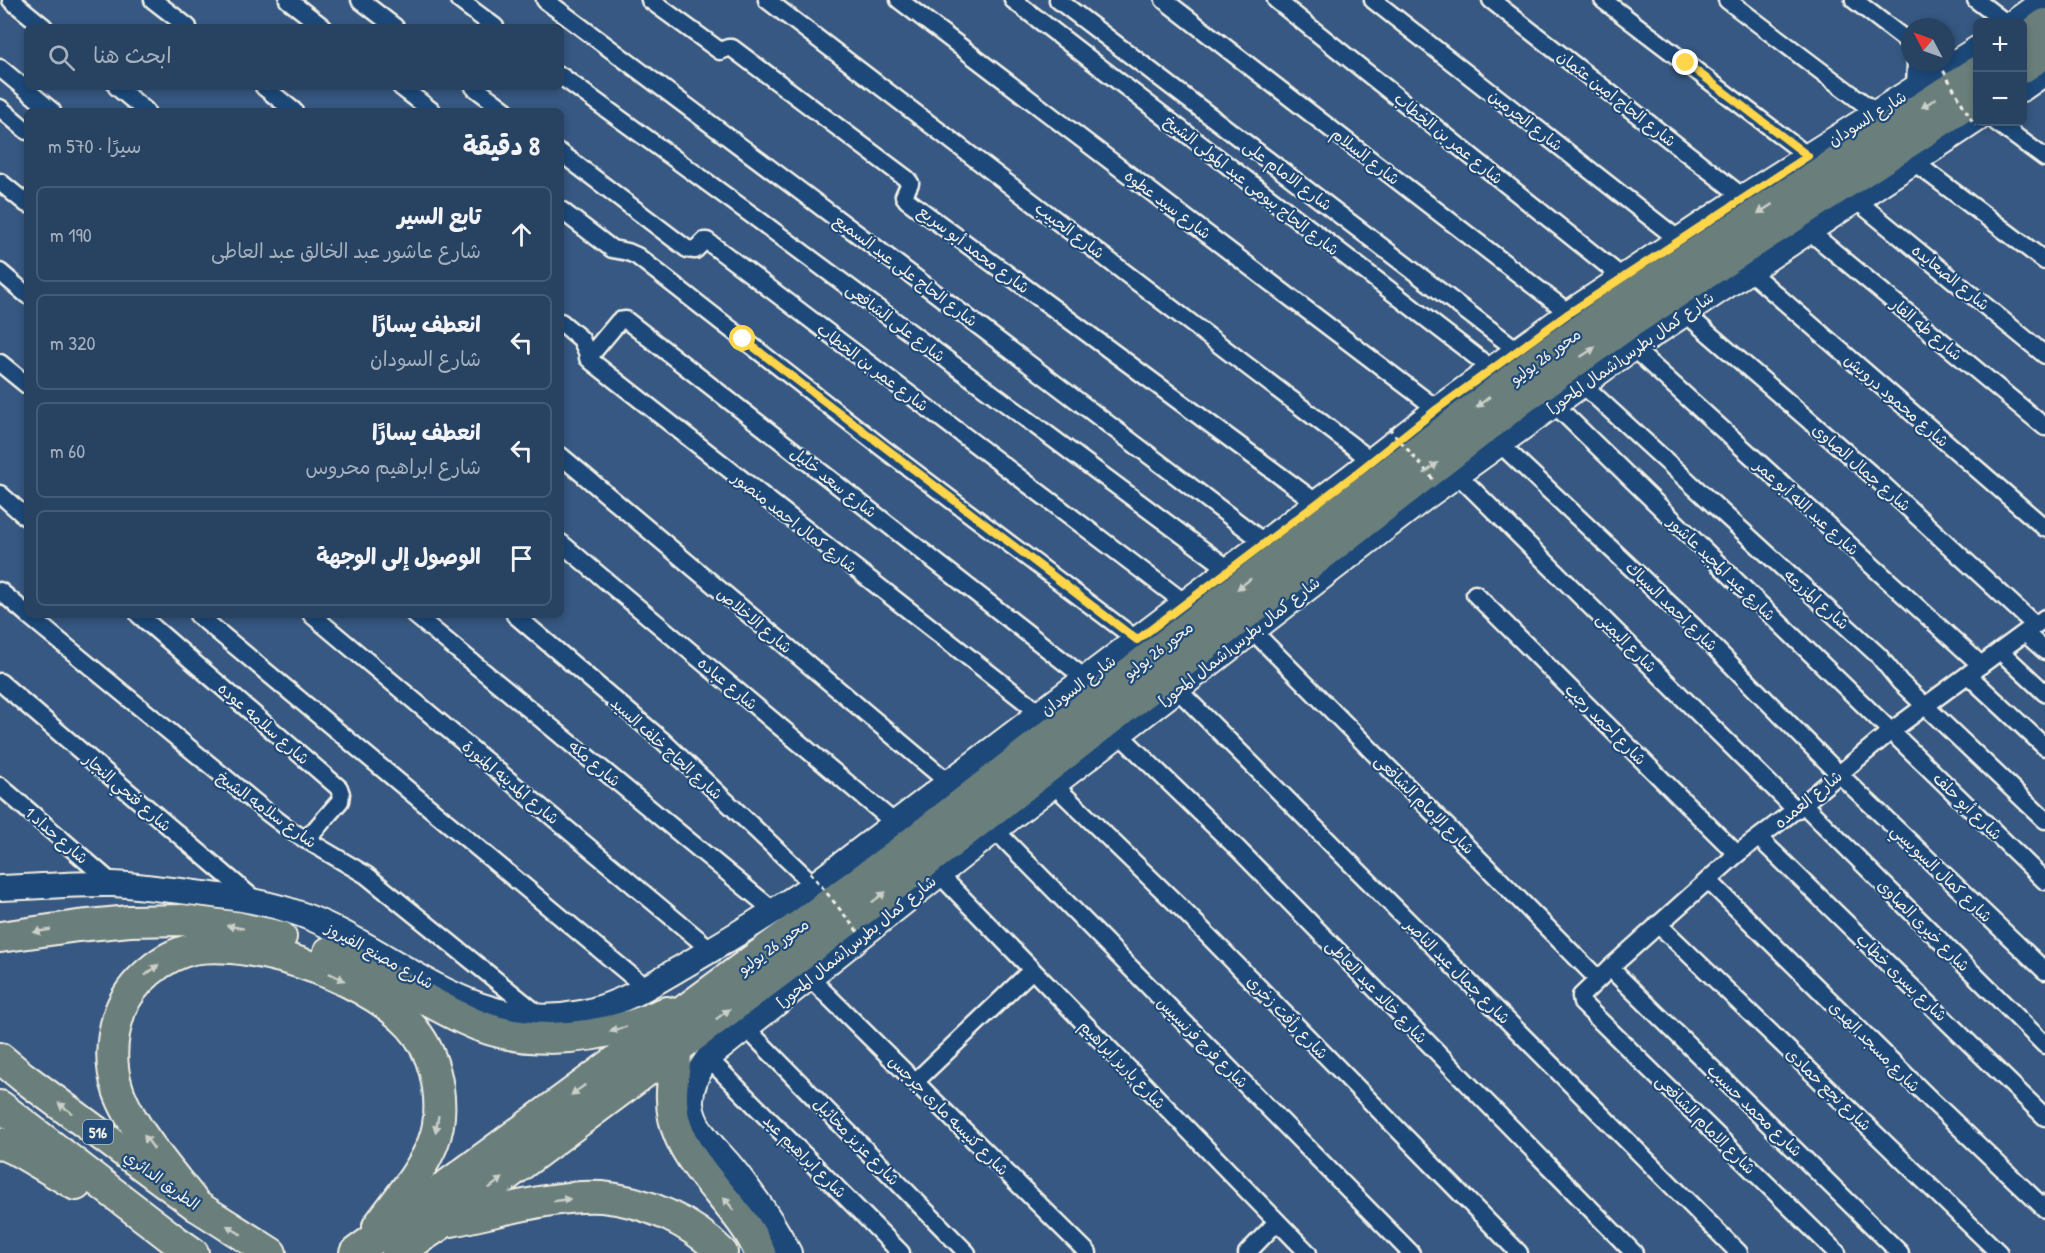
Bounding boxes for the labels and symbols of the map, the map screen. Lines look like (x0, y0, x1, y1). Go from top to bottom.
north arrow (1901, 18, 1955, 72)
street label: شارع الحاج امين عثمان (1552, 45, 1681, 152)
route end (1672, 49, 1698, 75)
street label: شارع الحرمين (1484, 84, 1568, 157)
street label: شارع السودان (1823, 85, 1911, 152)
street label: شارع عمر بن الخطاب (1389, 87, 1508, 190)
one-way arrow (1920, 98, 1937, 109)
street label: شارع الحاج بيومى عبد المولى الشيخ (1159, 110, 1344, 261)
street label: شارع السلام (1326, 122, 1405, 191)
street label: شارع الامام على (1238, 134, 1337, 217)
street label: شارع سيد عطوه (1120, 164, 1216, 245)
street label: شارع الحبيب (1030, 197, 1109, 264)
street label: شارع محمد أبو سريع (913, 200, 1034, 299)
one-way arrow (1757, 203, 1773, 214)
street label: شارع الحاج على عبد السميع (829, 209, 982, 332)
street label: شارع الصعايده (1907, 239, 1995, 316)
street label: شارع على الشافعى (841, 277, 950, 367)
street label: شارع كمال بطرس[شمال المحور] (1542, 286, 1719, 419)
street label: شارع طه الفار (1884, 291, 1967, 366)
street label: شارع عمر بن الخطاب (812, 318, 933, 417)
street label: محور 26 يوليو (1504, 323, 1585, 390)
route start (729, 325, 755, 351)
one-way arrow (1579, 346, 1595, 358)
street label: شارع محمود درويش (1839, 348, 1954, 452)
one-way arrow (1475, 396, 1491, 408)
street label: شارع جمال الصاوى (1807, 418, 1916, 517)
street label: شارع سعد خليل (786, 441, 882, 523)
street label: شارع عبد الله أبو عمر (1748, 453, 1864, 561)
one-way arrow (1424, 463, 1439, 475)
street label: شارع كمال احمد منصور (726, 465, 862, 578)
street label: شارع عبد المجيد عاشور (1661, 509, 1781, 626)
street label: شارع احمد السباك (1620, 556, 1723, 656)
street label: شارع المزرعه (1779, 564, 1854, 635)
street label: شارع كمال بطرس[شمال المحور] (1154, 571, 1325, 712)
one-way arrow (1236, 577, 1252, 590)
street label: شارع الاخلاص (712, 582, 797, 659)
street label: شارع اليمنى (1591, 607, 1662, 678)
street label: محور 26 يوليو (1118, 616, 1197, 685)
street label: شارع السودان (1036, 649, 1121, 721)
street label: شارع عباده (693, 651, 763, 715)
street label: شارع سلامه عوده (213, 677, 315, 770)
street label: شارع احمد رجب (1560, 678, 1652, 770)
street label: شارع الحاج خلف السيد (605, 692, 728, 805)
street label: شارع المدينه المنورة (457, 735, 564, 830)
street label: شارع مكه (564, 735, 626, 792)
street label: شارع فتحي النجار (75, 747, 176, 839)
street label: شارع الإمام الشافعى (1369, 749, 1480, 860)
street label: شارع سلامه الشيخ (212, 765, 321, 854)
street label: شارع العمده (1769, 765, 1847, 834)
street label: شارع أبو حلف (1928, 767, 2007, 845)
street label: شارع حداد 1 (20, 801, 93, 869)
street label: شارع كمال السويسي (1884, 819, 1997, 930)
street label: شارع كمال بطرس[شمال المحور] (772, 870, 941, 1013)
street label: شارع خيرى الصاوى (1872, 874, 1975, 977)
one-way arrow (872, 892, 887, 904)
street label: شارع جمال عبد الناصر (1398, 912, 1515, 1029)
street label: محور 26 يوليو (732, 913, 813, 980)
street label: شارع مصنع الفيروز (320, 915, 438, 995)
one-way arrow (226, 922, 245, 931)
one-way arrow (32, 927, 51, 936)
street label: شارع يسرى خطاب (1851, 928, 1952, 1027)
street label: شارع خالد عبد العاطى (1321, 934, 1433, 1049)
one-way arrow (144, 963, 160, 976)
street label: شارع رأفت زخرى (1242, 970, 1334, 1064)
one-way arrow (328, 973, 345, 982)
street label: شارع فرج فرنسيس (1152, 991, 1254, 1093)
street label: شارع مسجد الهدى (1824, 995, 1926, 1097)
one-way arrow (716, 1009, 731, 1021)
street label: شارع باريز ابراهيم (1073, 1015, 1171, 1115)
one-way arrow (608, 1025, 627, 1035)
street label: شارع نجع حمادى (1781, 1042, 1877, 1136)
street label: شارع كنيسه مارى جرجس (883, 1050, 1014, 1181)
street label: شارع محمد حسيب (1702, 1059, 1807, 1162)
street label: شارع الامام الشافعى (1650, 1069, 1761, 1180)
one-way arrow (570, 1083, 586, 1096)
street label: شارع عزيز مخائيل (808, 1092, 905, 1191)
one-way arrow (58, 1103, 73, 1115)
street label: شارع ابراهيم عيد (757, 1109, 852, 1204)
one-way arrow (432, 1115, 441, 1134)
road number: 516 (83, 1120, 113, 1144)
one-way arrow (143, 1135, 155, 1151)
street label: الطريق الدائري (119, 1145, 204, 1216)
one-way arrow (488, 1177, 504, 1189)
one-way arrow (553, 1195, 572, 1204)
one-way arrow (724, 1196, 736, 1211)
one-way arrow (225, 1224, 242, 1235)

